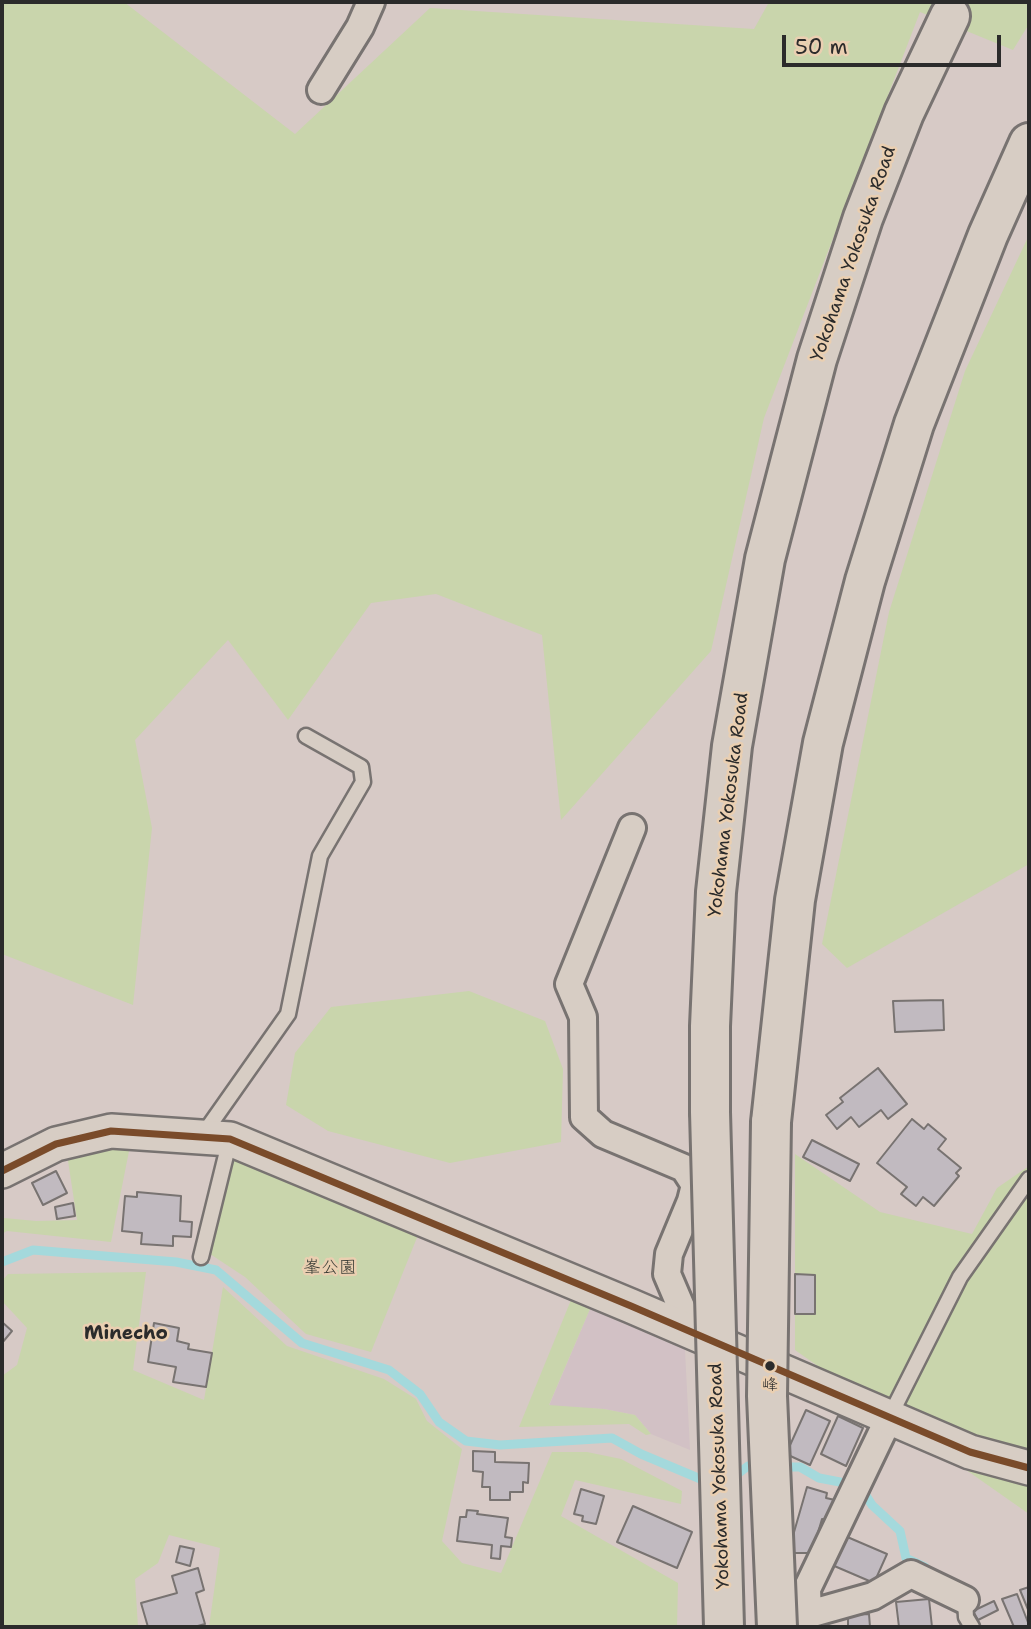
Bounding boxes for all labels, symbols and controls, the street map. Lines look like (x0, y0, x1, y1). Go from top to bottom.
scale bar (786, 21, 1005, 65)
text: 50 m (795, 33, 848, 61)
street label: Yokohama Yokosuka Road (807, 144, 901, 364)
street label: Yokohama Yokosuka Road (704, 691, 754, 919)
park label: 峯公園 (303, 1257, 357, 1279)
district label: Minecho (84, 1323, 168, 1345)
marker: 峰 (763, 1359, 777, 1373)
street label: Yokohama Yokosuka Road (705, 1363, 735, 1589)
place label: 峰 (762, 1376, 778, 1396)

